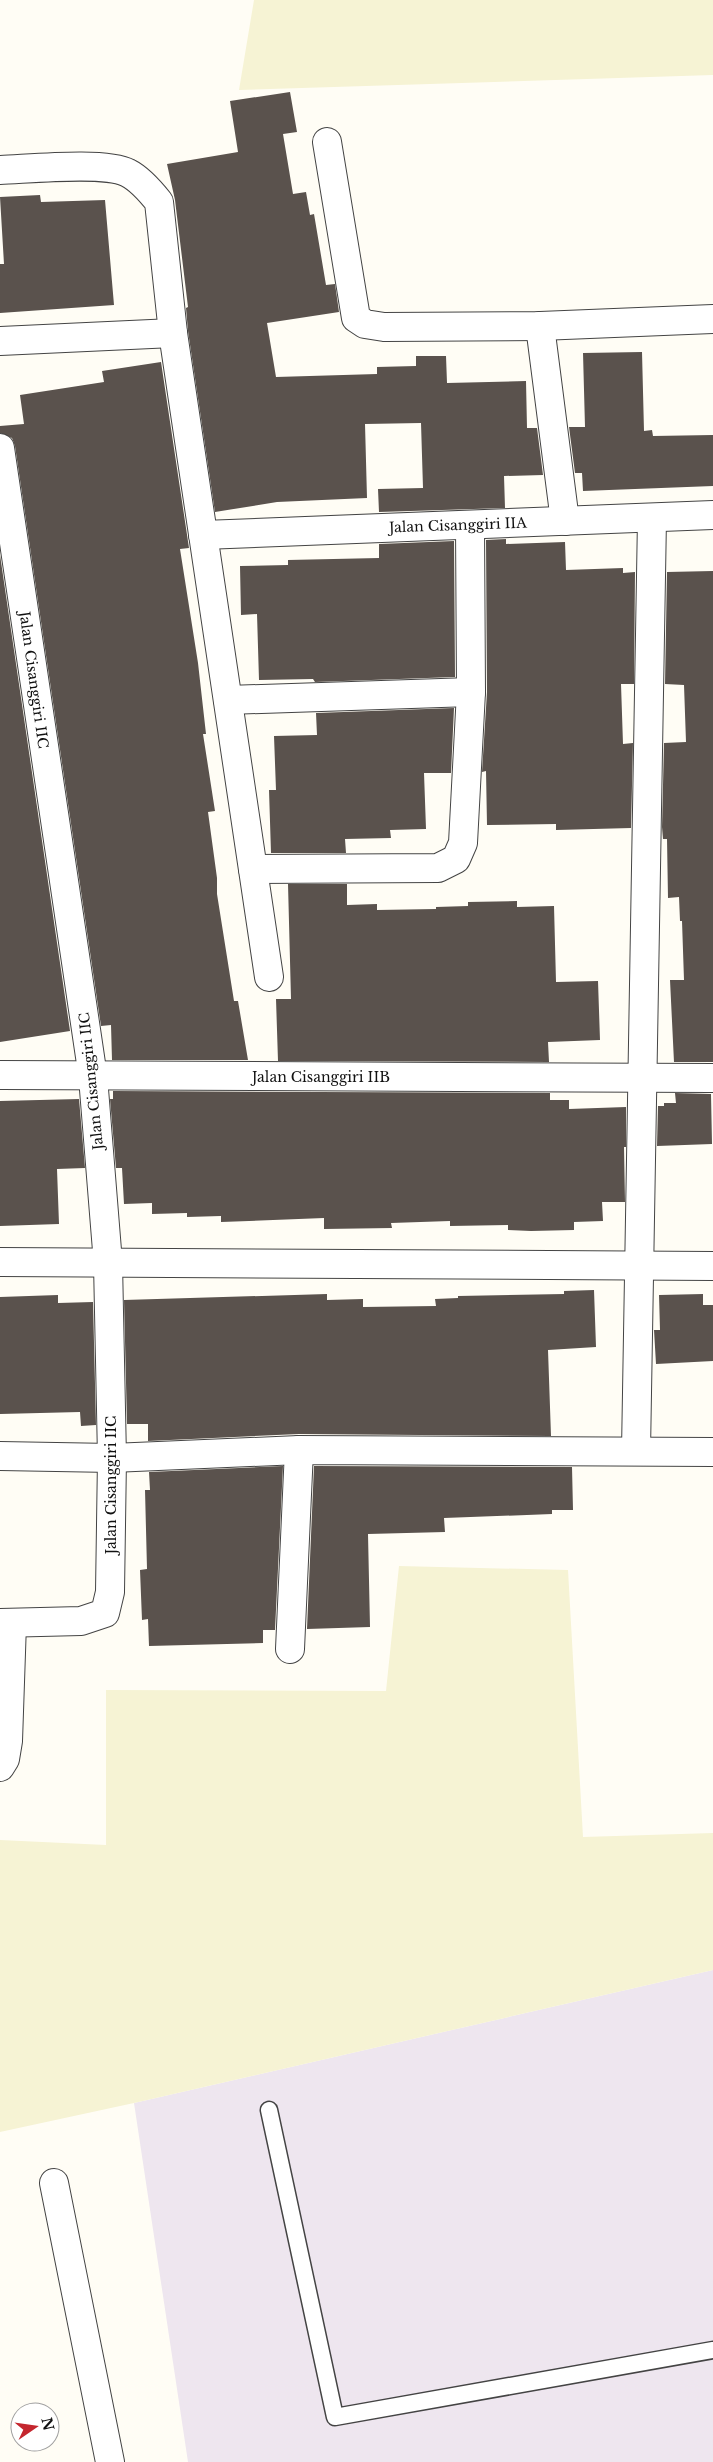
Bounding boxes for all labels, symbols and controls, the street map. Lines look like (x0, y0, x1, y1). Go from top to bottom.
street label: Jalan Cisanggiri IIA (387, 514, 527, 536)
street label: Jalan Cisanggiri IIC (15, 608, 53, 750)
street label: Jalan Cisanggiri IIC (75, 1011, 107, 1153)
street label: Jalan Cisanggiri IIB (250, 1068, 390, 1086)
street label: Jalan Cisanggiri IIC (102, 1416, 120, 1556)
north arrow (10, 2402, 60, 2452)
text: N (37, 2416, 58, 2433)

